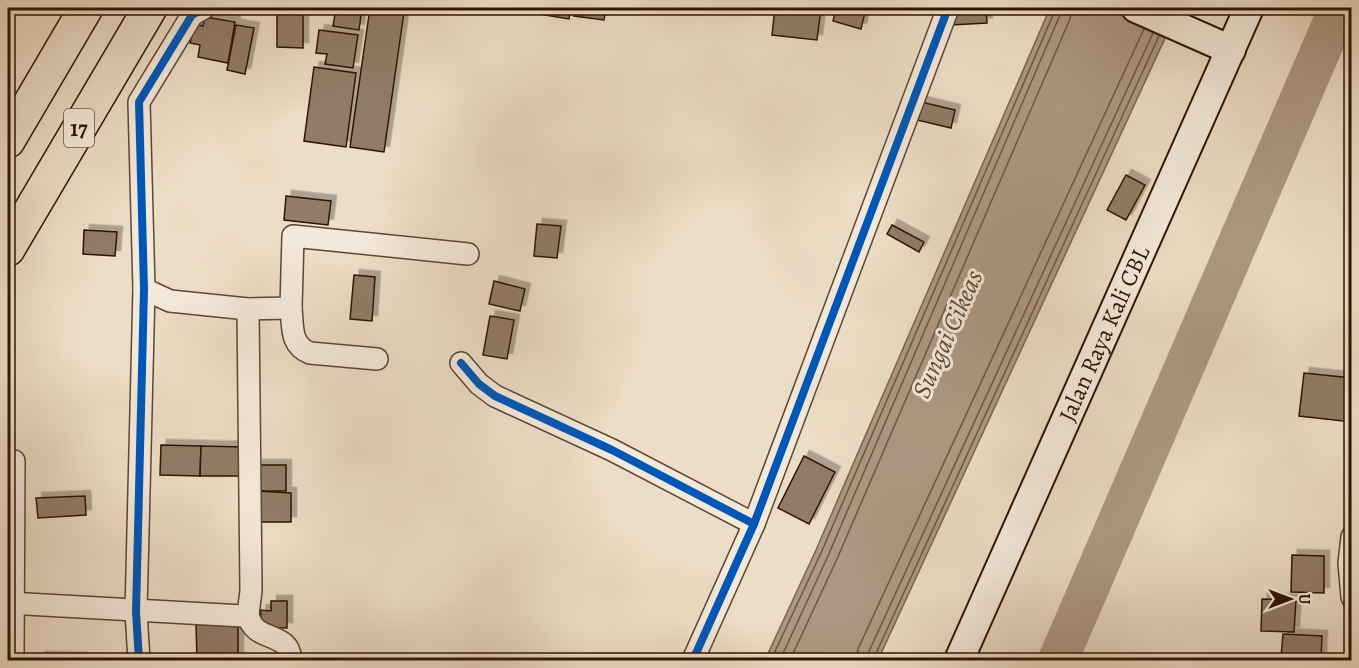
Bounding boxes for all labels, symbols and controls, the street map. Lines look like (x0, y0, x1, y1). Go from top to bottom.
road number: 17 (64, 109, 94, 147)
street label: Jalan Raya Kali CBL (1051, 240, 1158, 427)
water label: Sungai Cikeas (904, 264, 991, 404)
north arrow (1260, 569, 1320, 629)
text: U (1293, 594, 1315, 605)

